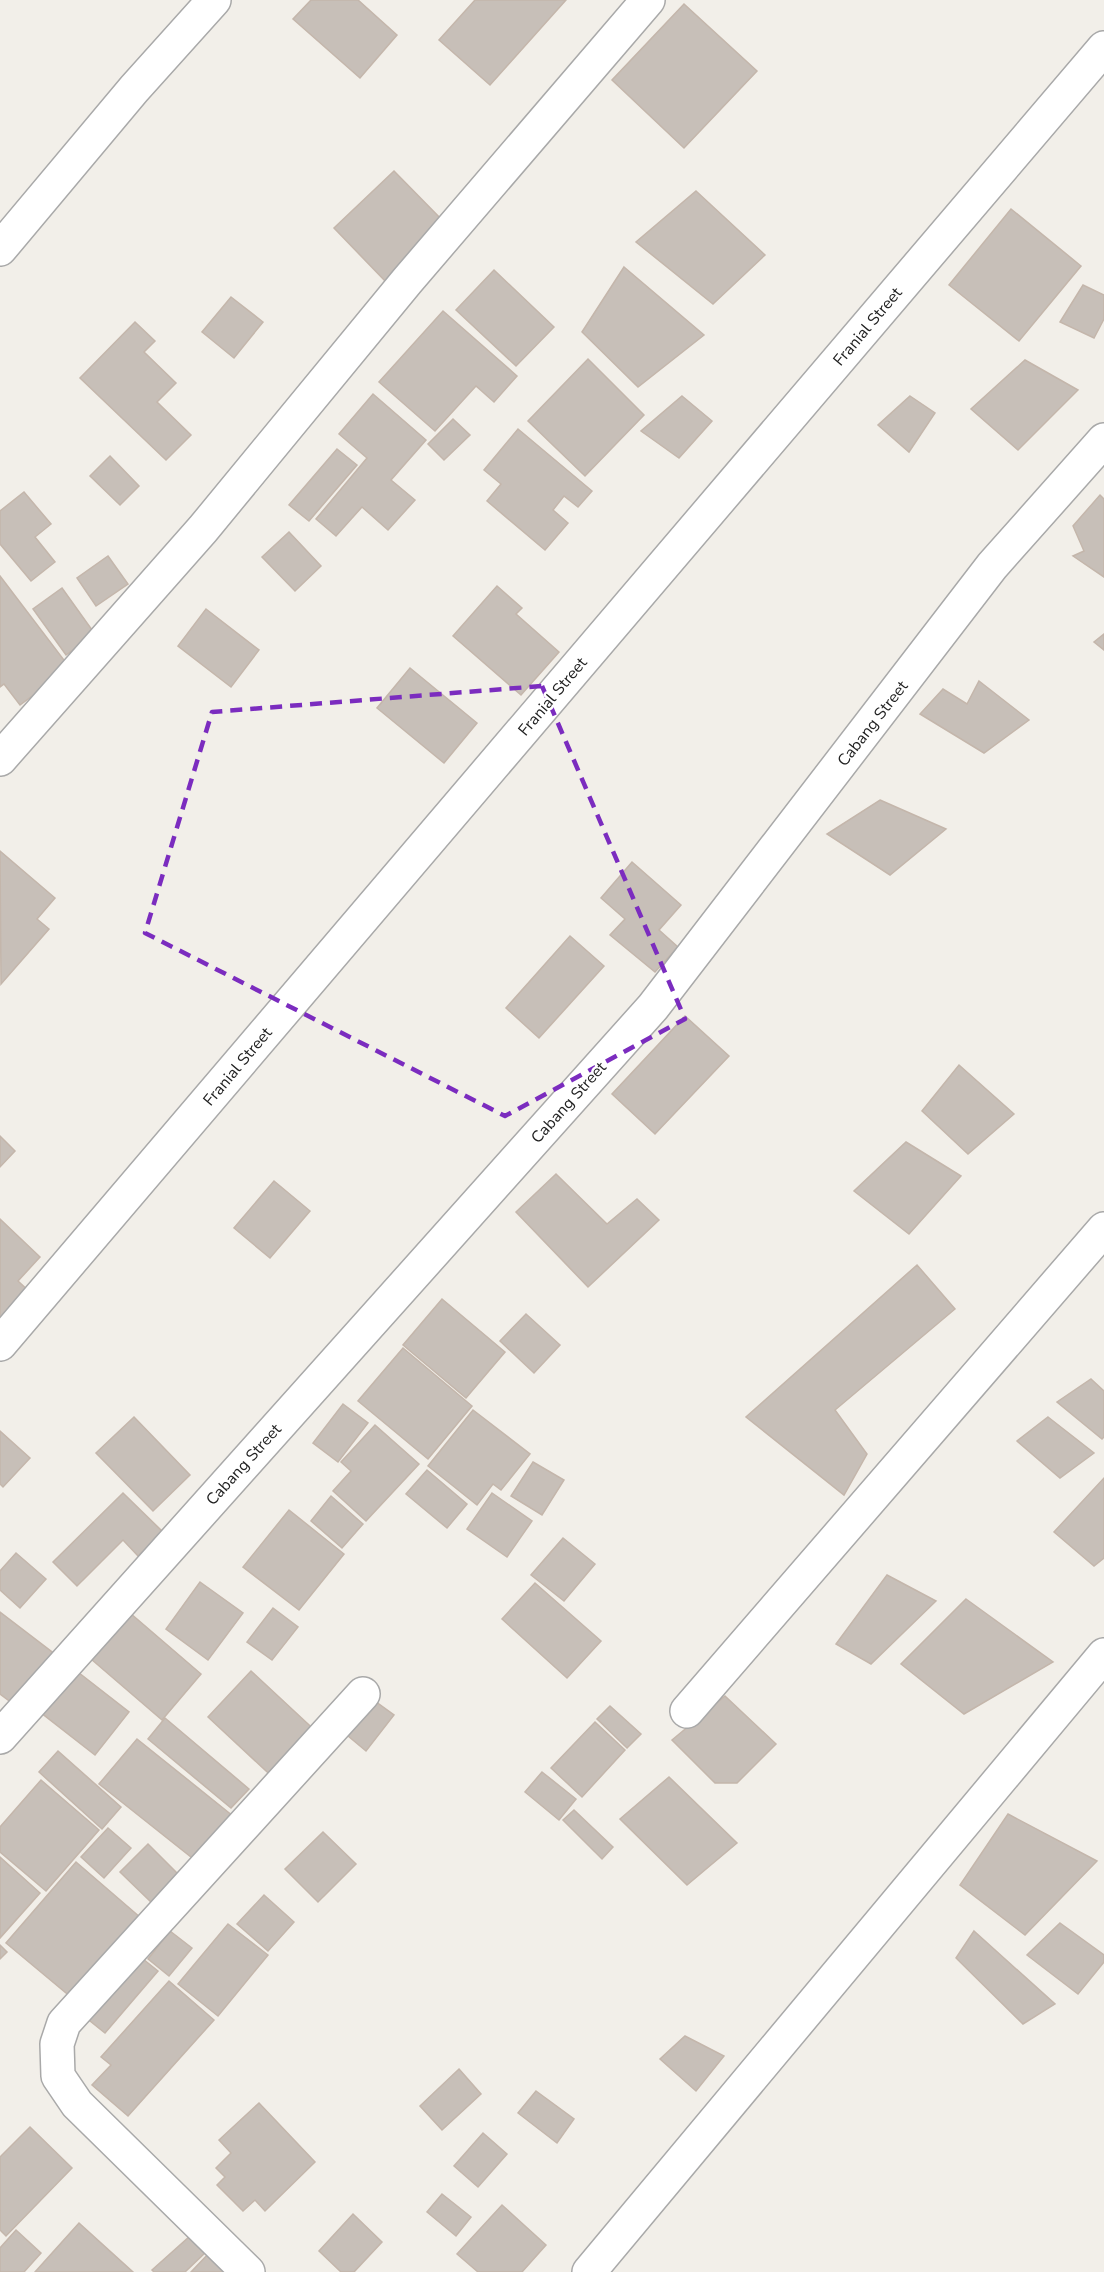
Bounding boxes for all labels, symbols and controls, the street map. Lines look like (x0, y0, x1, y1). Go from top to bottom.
street label: Franial Street (828, 282, 907, 371)
street label: Franial Street (513, 652, 592, 741)
street label: Cabang Street (832, 676, 913, 771)
street label: Franial Street (198, 1022, 277, 1111)
street label: Cabang Street (526, 1057, 612, 1148)
street label: Cabang Street (201, 1419, 287, 1510)

